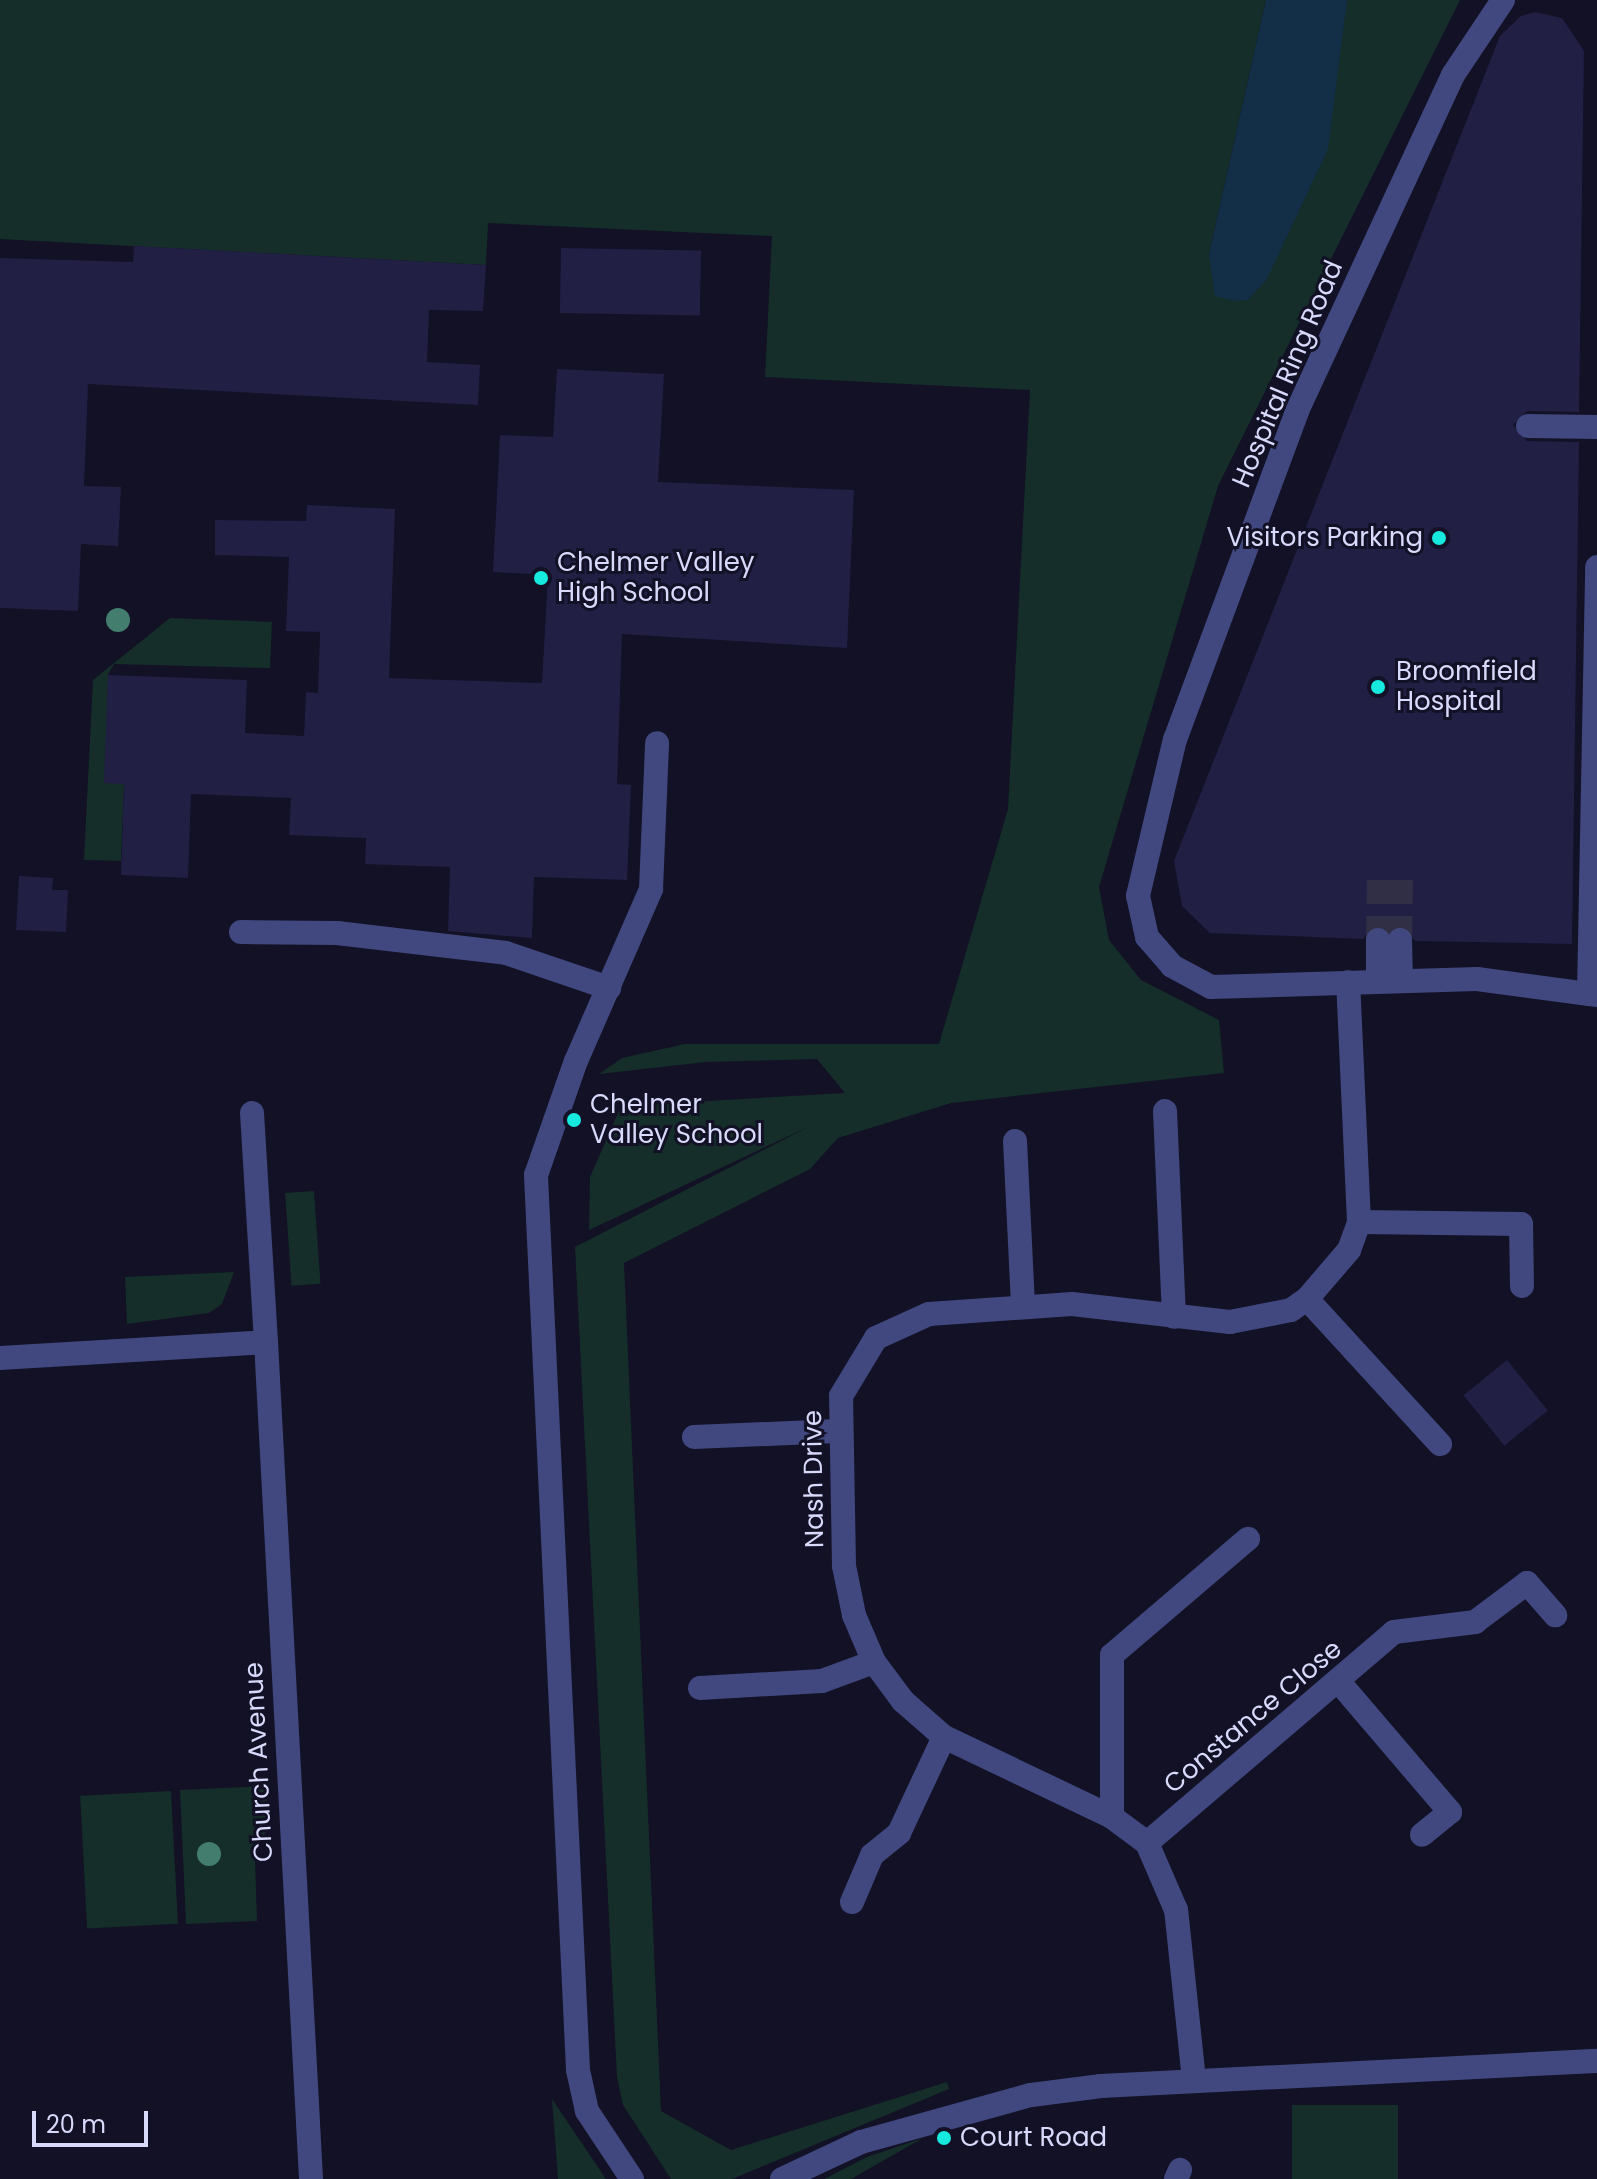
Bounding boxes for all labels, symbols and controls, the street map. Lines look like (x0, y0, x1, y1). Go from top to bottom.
street label: Hospital Ring Road (1226, 256, 1350, 492)
place label: Visitors Parking (1226, 522, 1423, 554)
marker: Visitors Parking (1430, 529, 1448, 547)
place label: Chelmer Valley High School (557, 547, 754, 608)
marker: Chelmer Valley High School (532, 569, 550, 587)
place label: Broomfield Hospital (1396, 656, 1537, 718)
marker: Broomfield Hospital (1367, 676, 1389, 698)
place label: Chelmer Valley School (590, 1089, 763, 1150)
marker: Chelmer Valley School (565, 1111, 583, 1129)
street label: Nash Drive (797, 1410, 831, 1548)
street label: Constance Close (1158, 1634, 1348, 1800)
street label: Church Avenue (238, 1661, 280, 1863)
scale bar (36, 2095, 152, 2145)
text: 20 m (46, 2108, 106, 2141)
place label: Court Road (960, 2122, 1107, 2154)
marker: Court Road (935, 2129, 953, 2147)

